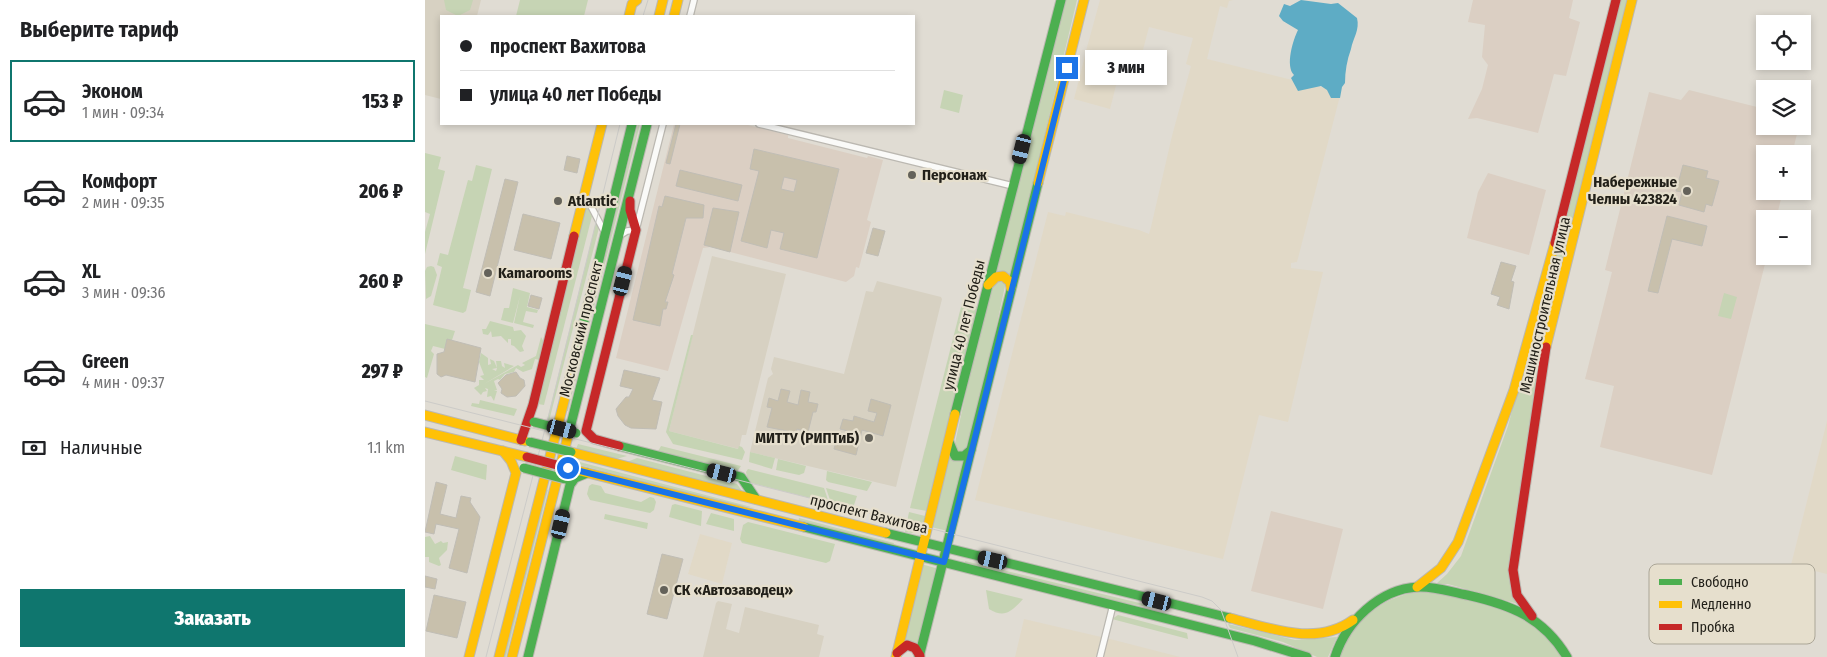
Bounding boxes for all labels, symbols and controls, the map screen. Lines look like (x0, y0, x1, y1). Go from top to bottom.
map controls (1756, 15, 1811, 265)
button: locate (1756, 15, 1811, 70)
text: Выберите тариф (20, 16, 179, 43)
text: проспект Вахитова (490, 35, 646, 58)
callout: 3 мин (1085, 50, 1167, 86)
route end (1056, 57, 1078, 79)
text: 3 мин (1107, 58, 1145, 77)
icon: car (22, 79, 67, 124)
text: Эконом (82, 80, 143, 103)
button: layers (1756, 80, 1811, 135)
text: улица 40 лет Победы (490, 83, 661, 106)
text: 153 ₽ (362, 90, 403, 113)
text: 1 мин · 09:34 (82, 103, 164, 122)
car (1011, 133, 1032, 165)
button: + (1756, 145, 1811, 200)
place label: Персонаж (922, 166, 987, 184)
icon: car (22, 169, 67, 214)
marker: Персонаж (906, 169, 918, 181)
text: Комфорт (82, 170, 157, 193)
place label: Набережные Челны 423824 (1588, 173, 1677, 208)
text: 206 ₽ (359, 180, 403, 203)
marker: Набережные Челны 423824 (1681, 185, 1693, 197)
place label: Atlantic (567, 192, 617, 210)
text: 2 мин · 09:35 (82, 193, 165, 212)
marker: Atlantic (552, 195, 564, 207)
button: − (1756, 210, 1811, 265)
street label: Машиностроительная улица (1516, 215, 1574, 395)
street label: Московский проспект (555, 258, 607, 399)
street label: улица 40 лет Победы (939, 258, 989, 392)
icon: car (22, 259, 67, 304)
text: XL (82, 260, 101, 283)
place label: Kamarooms (498, 264, 572, 282)
car (612, 265, 633, 297)
marker: Kamarooms (482, 267, 494, 279)
text: 260 ₽ (359, 270, 403, 293)
text: 3 мин · 09:36 (82, 283, 165, 302)
icon: car (22, 349, 67, 394)
text: Green (82, 350, 129, 373)
text: 297 ₽ (362, 360, 403, 383)
text: 4 мин · 09:37 (82, 373, 164, 392)
car (545, 418, 578, 440)
place label: МИТТУ (РИПТиБ) (755, 429, 859, 447)
marker: МИТТУ (РИПТиБ) (863, 432, 875, 444)
icon: cash (20, 434, 48, 462)
text: Наличные (60, 436, 142, 459)
text: 1.1 km (367, 438, 405, 457)
route start (557, 457, 579, 479)
car (705, 462, 738, 484)
street label: проспект Вахитова (808, 491, 930, 537)
car (550, 508, 571, 540)
car (976, 549, 1009, 571)
legend (1649, 564, 1815, 644)
text: Свободно (1691, 574, 1749, 591)
place label: СК «Автозаводец» (674, 581, 793, 599)
marker: СК «Автозаводец» (658, 584, 670, 596)
button: Заказать (20, 589, 405, 647)
car (1140, 590, 1173, 612)
text: Медленно (1691, 596, 1751, 613)
text: Пробка (1691, 619, 1735, 636)

